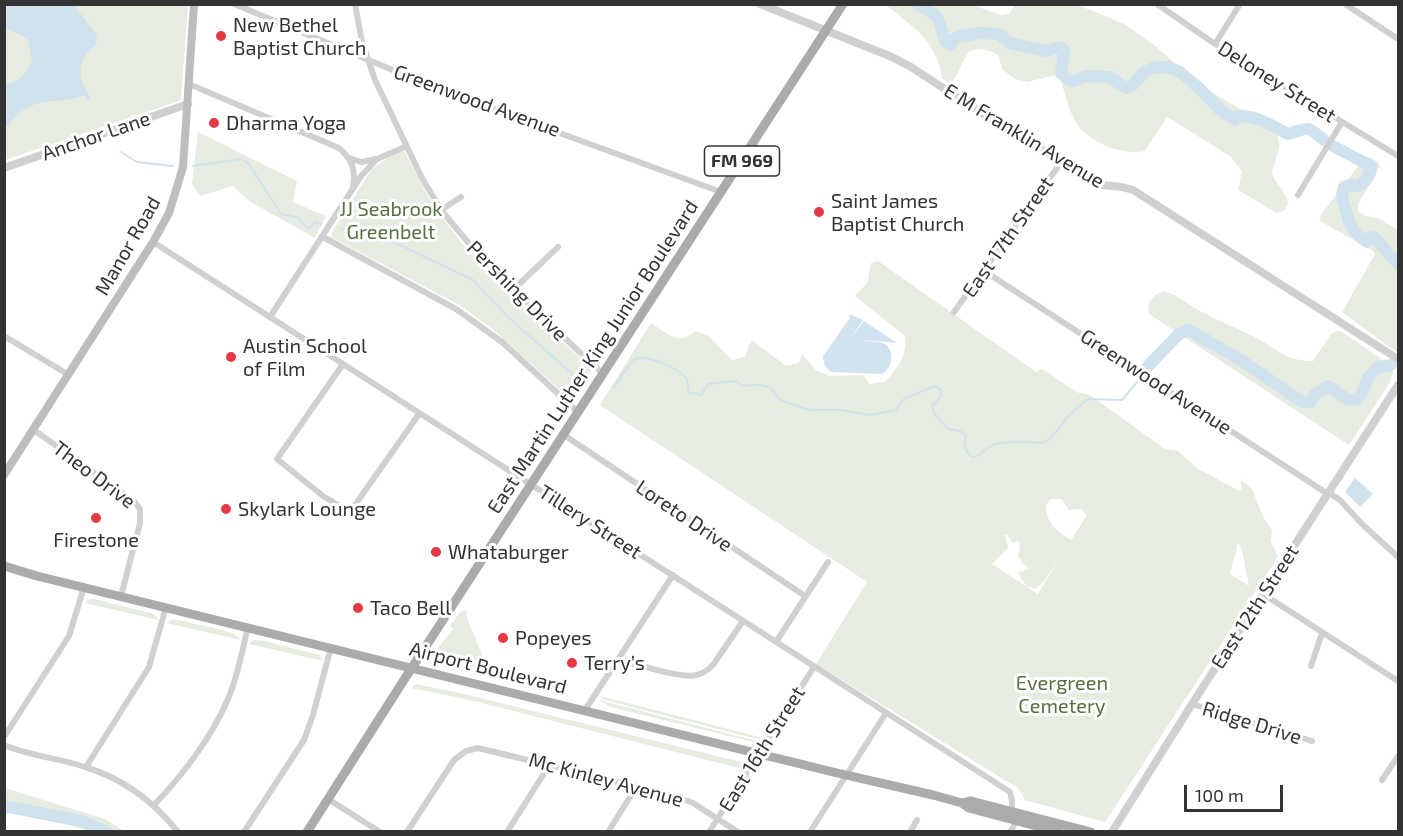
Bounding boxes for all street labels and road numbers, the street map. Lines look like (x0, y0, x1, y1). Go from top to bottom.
street label: Deloney Street (1214, 36, 1340, 128)
street label: Greenwood Avenue (390, 60, 564, 142)
street label: E M Franklin Avenue (939, 79, 1109, 193)
street label: Anchor Lane (39, 106, 153, 166)
road number: FM 969 (704, 146, 780, 176)
street label: East 17th Street (957, 172, 1059, 302)
street label: Manor Road (90, 192, 166, 300)
street label: East Martin Luther King Junior Boulevard (482, 196, 704, 518)
street label: Pershing Drive (462, 236, 572, 346)
street label: Greenwood Avenue (1076, 324, 1236, 440)
street label: Theo Drive (48, 436, 140, 514)
street label: Loreto Drive (631, 475, 737, 557)
street label: Tillery Street (534, 480, 646, 564)
street label: East 12th Street (1206, 541, 1304, 673)
street label: Airport Boulevard (407, 637, 569, 699)
street label: East 16th Street (714, 682, 810, 816)
street label: Ridge Drive (1199, 697, 1305, 749)
street label: Mc Kinley Avenue (526, 748, 686, 812)

